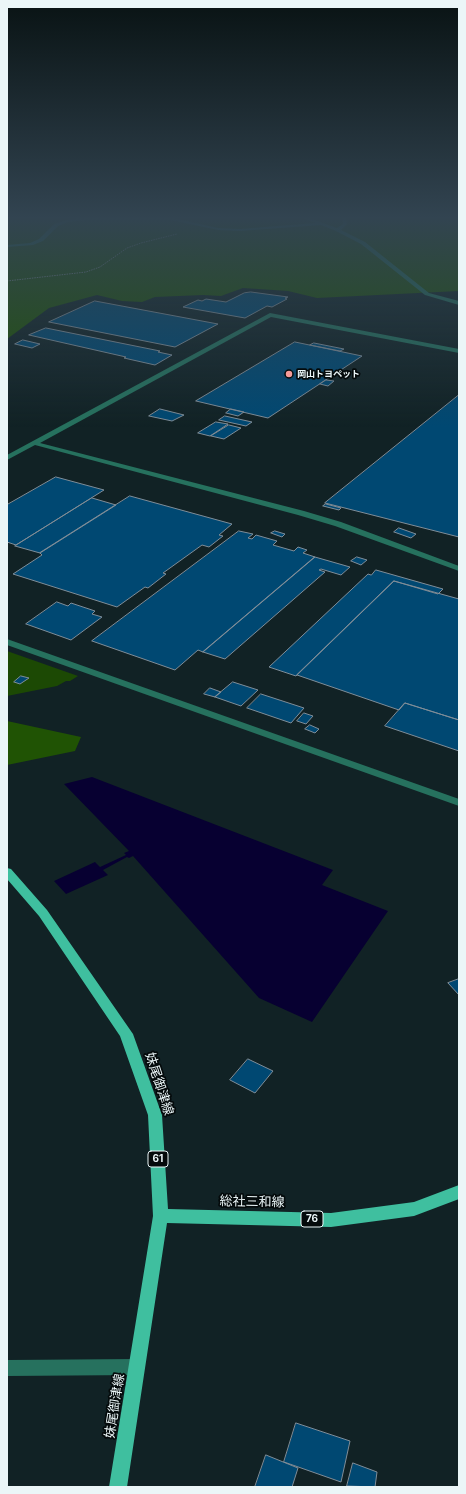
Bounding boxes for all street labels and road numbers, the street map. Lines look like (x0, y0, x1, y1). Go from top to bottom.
street label: 妹尾御津線 (142, 1051, 176, 1117)
road number: 61 (148, 1151, 168, 1167)
street label: 総社三和線 (219, 1194, 285, 1210)
road number: 76 (301, 1211, 323, 1227)
street label: 妹尾御津線 (102, 1373, 128, 1439)

